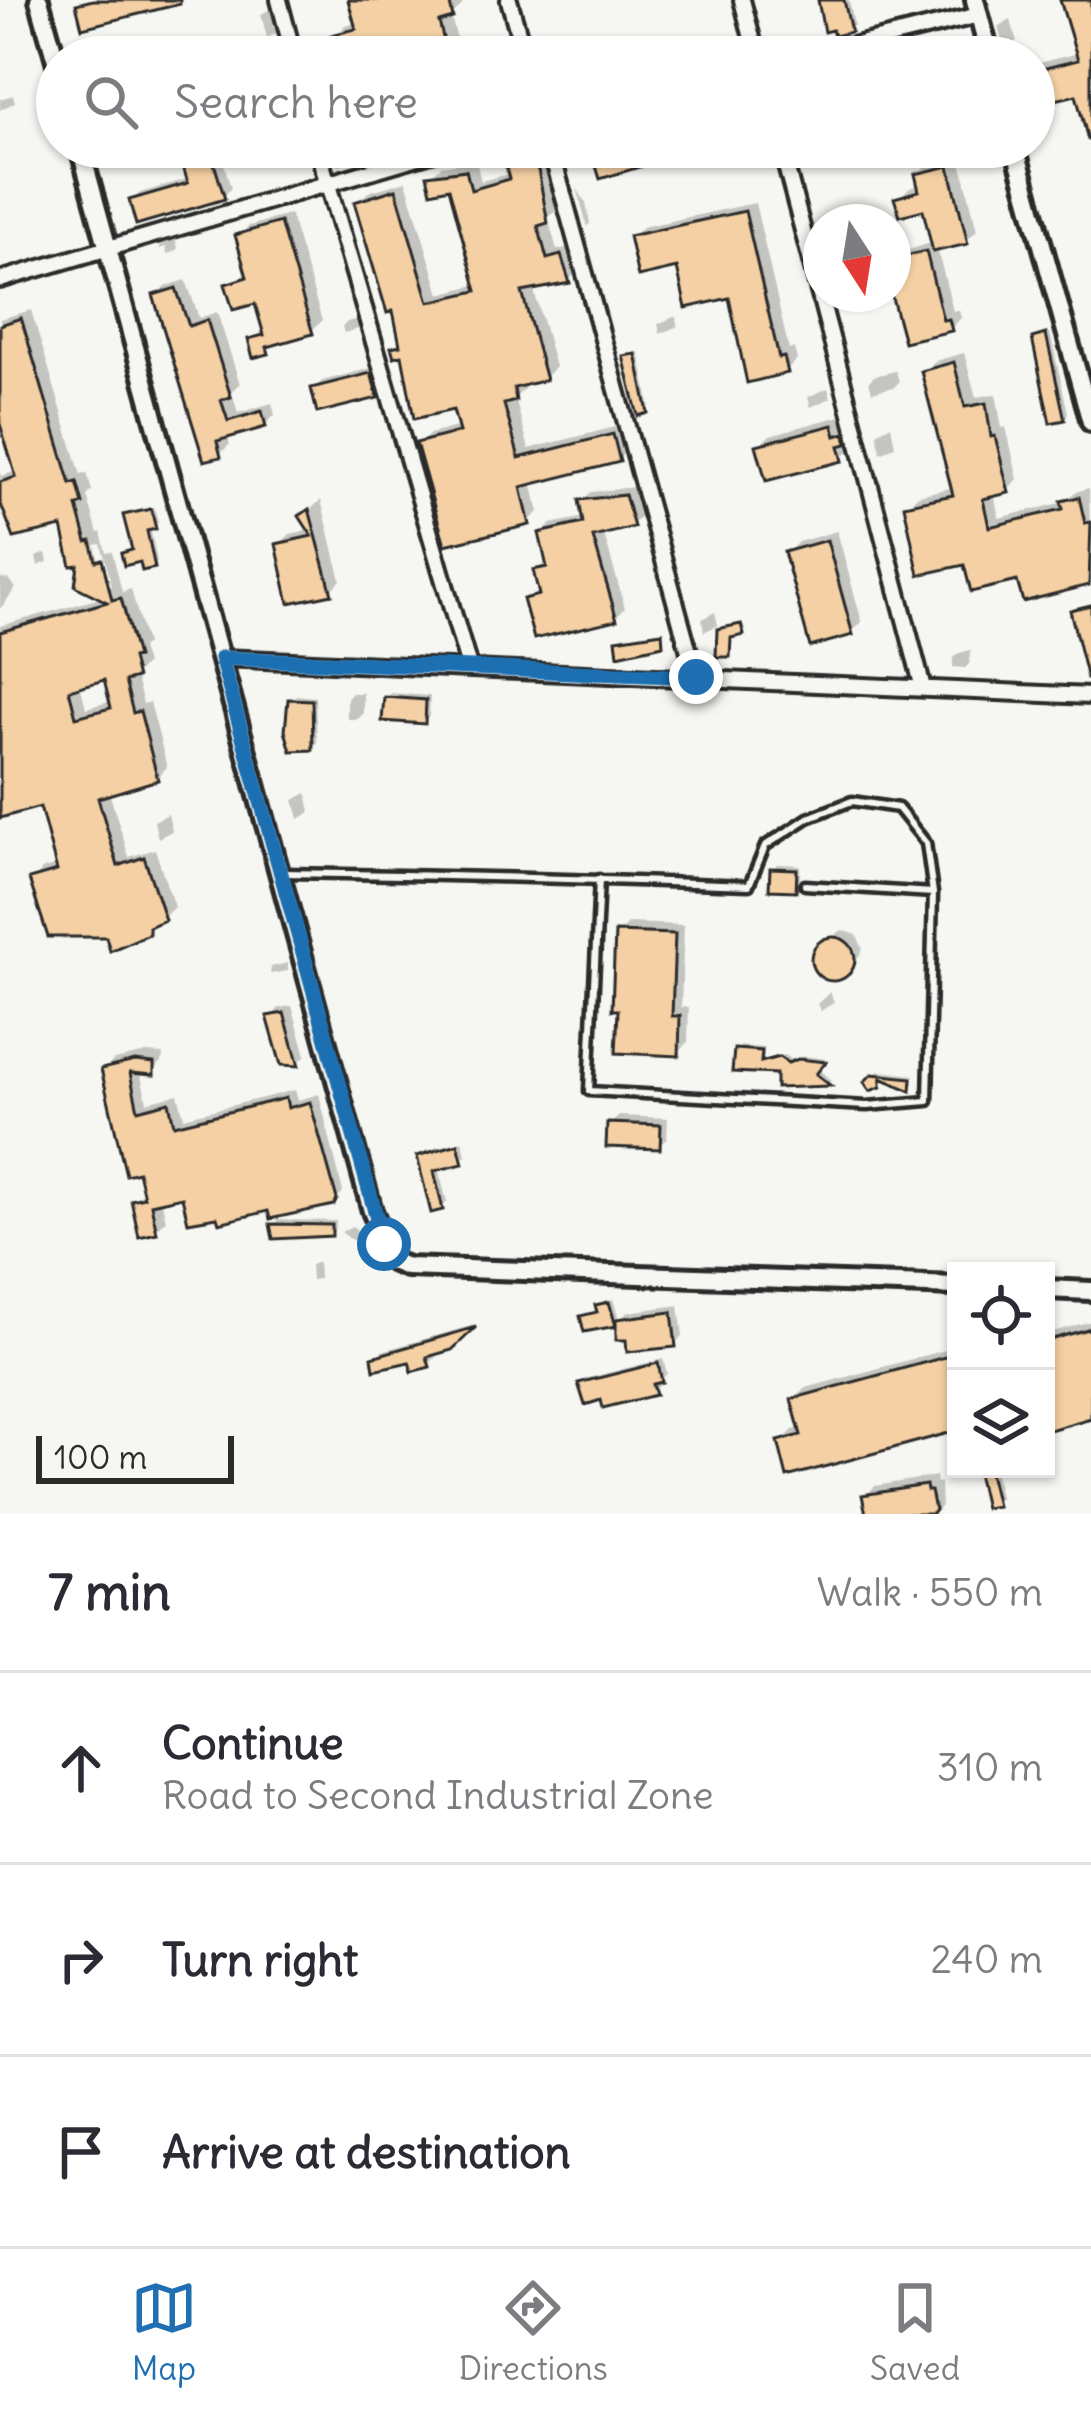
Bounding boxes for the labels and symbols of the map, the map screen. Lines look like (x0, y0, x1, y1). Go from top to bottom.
north arrow (803, 204, 911, 312)
route end (669, 650, 723, 704)
route start (357, 1217, 411, 1271)
scale bar (36, 1430, 234, 1483)

